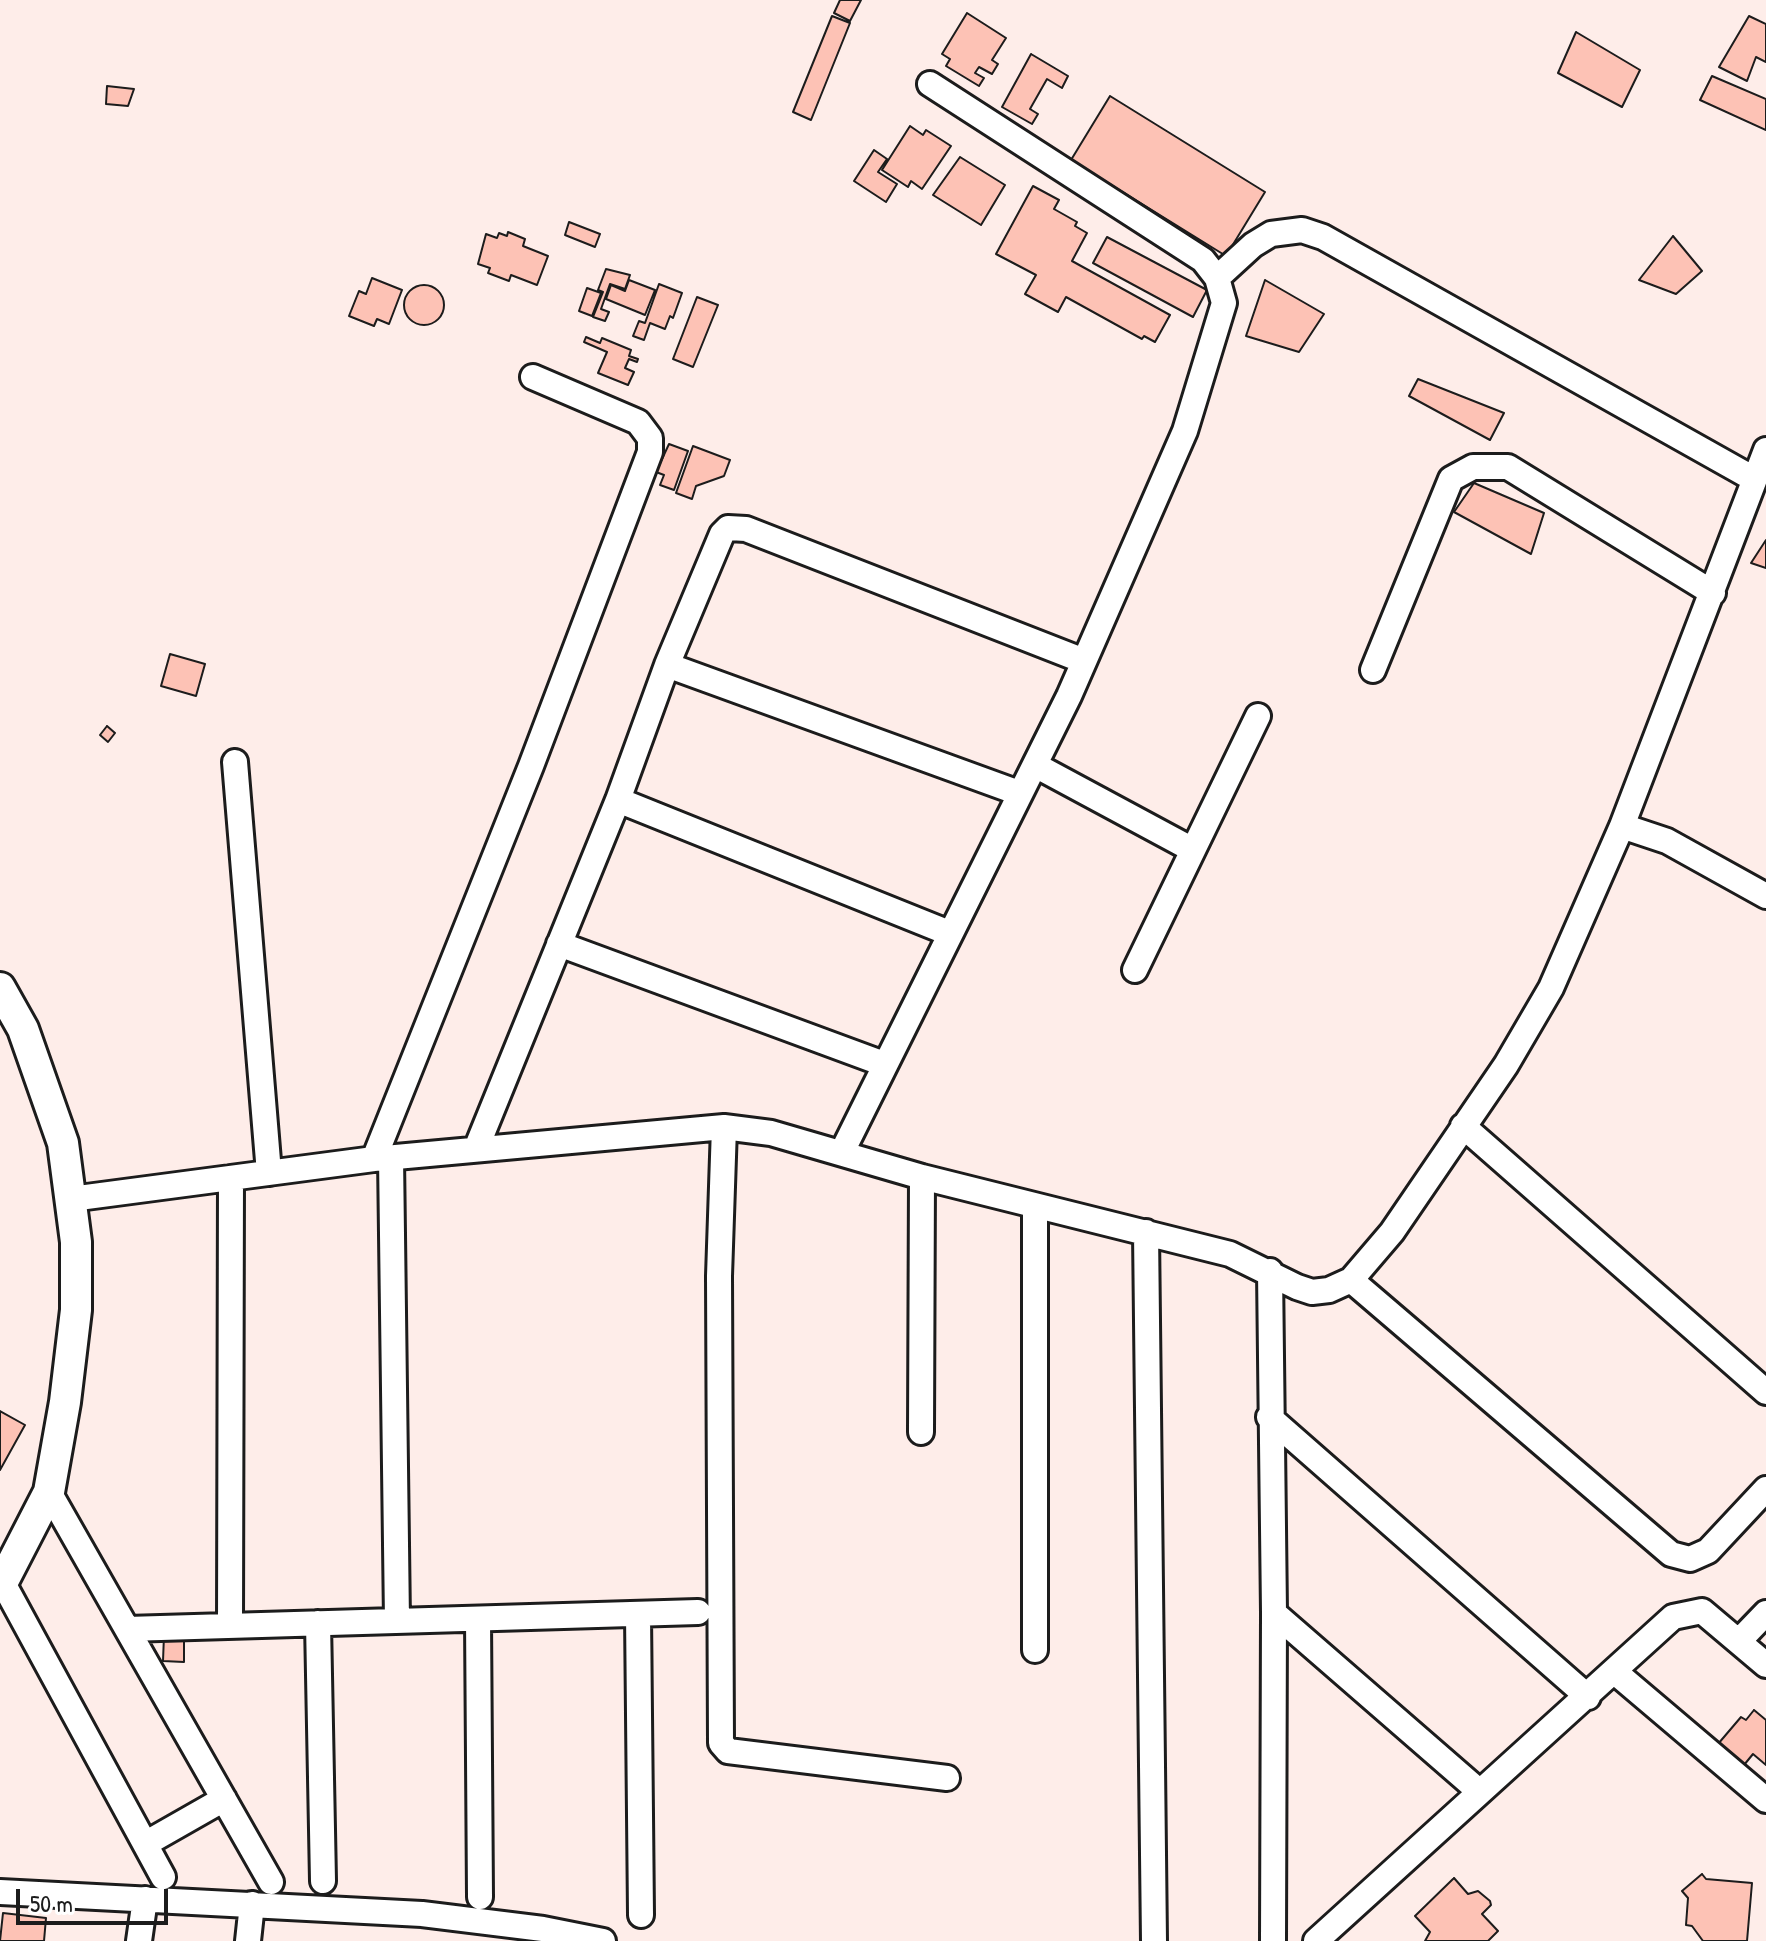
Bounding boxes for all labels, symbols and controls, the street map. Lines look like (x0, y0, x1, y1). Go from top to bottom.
scale bar (20, 1873, 172, 1923)
text: 50 m (30, 1887, 73, 1919)

